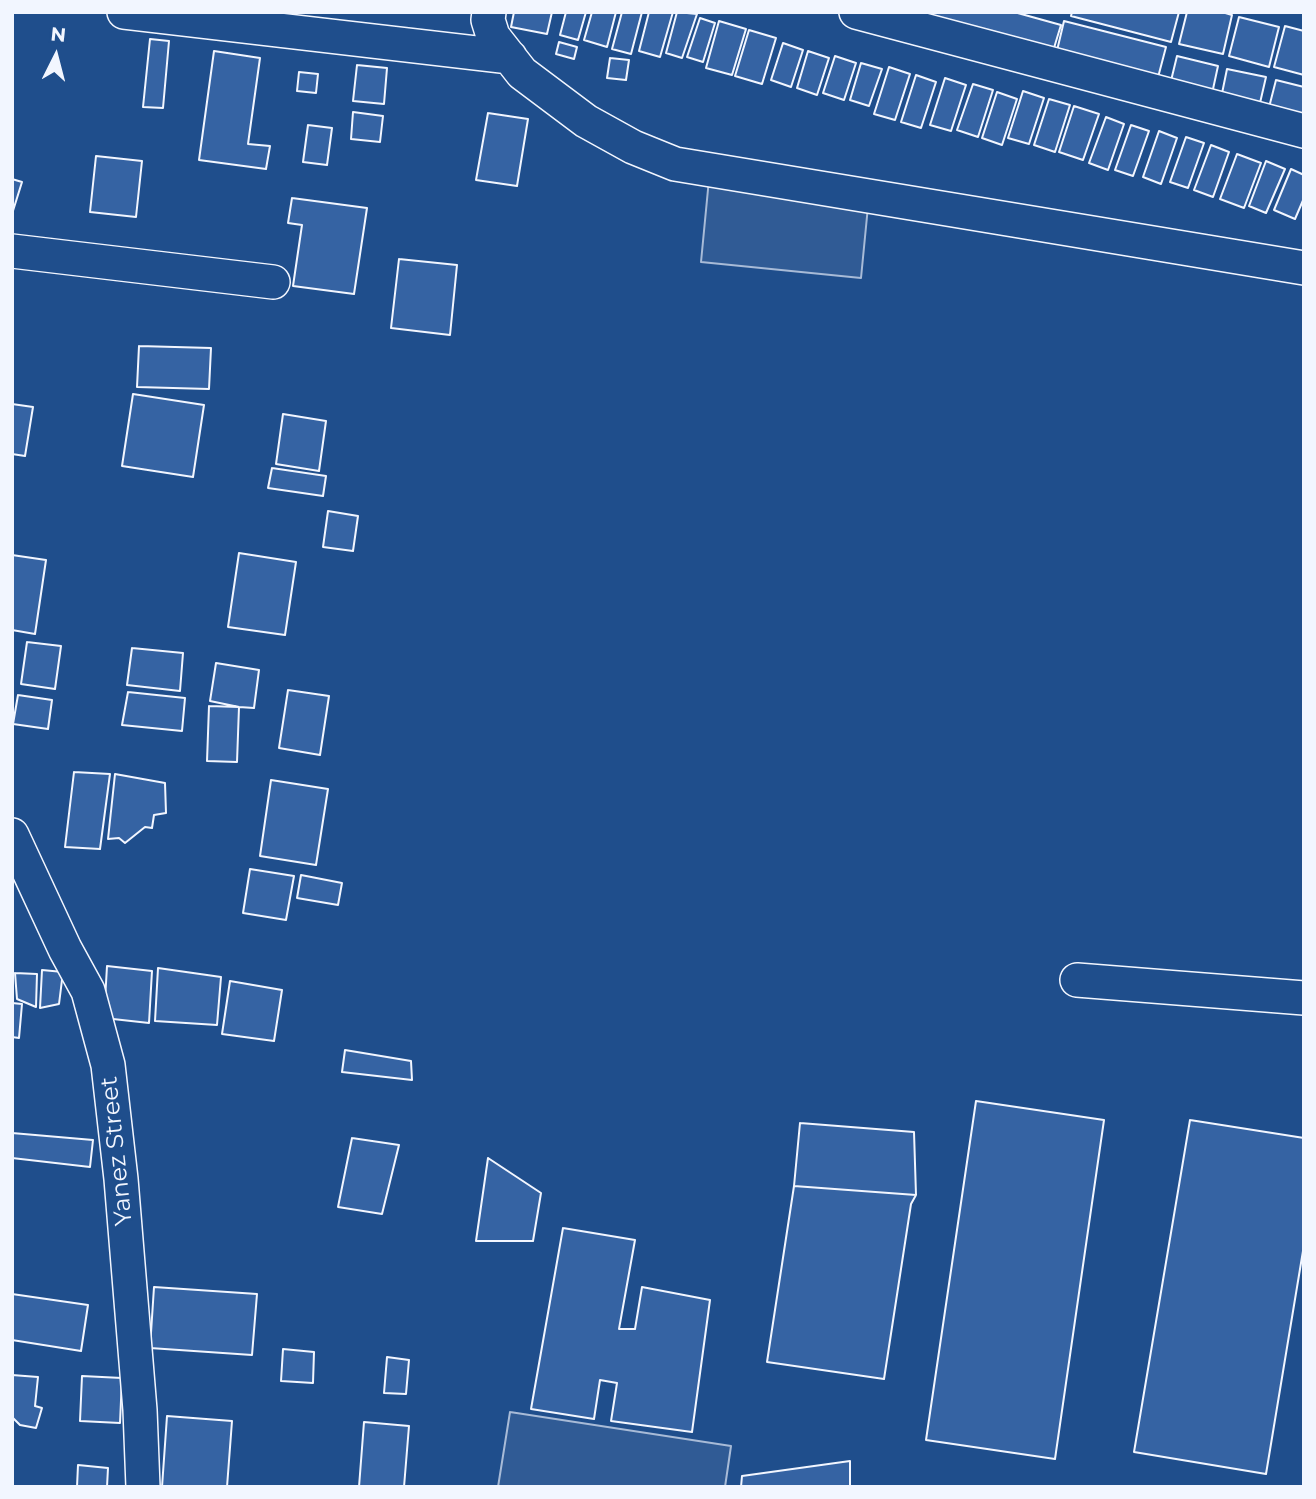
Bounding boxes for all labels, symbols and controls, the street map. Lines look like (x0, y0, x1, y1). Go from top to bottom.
north arrow (21, 21, 91, 91)
text: N (49, 22, 67, 47)
street label: Yanez Street (95, 1075, 139, 1227)

